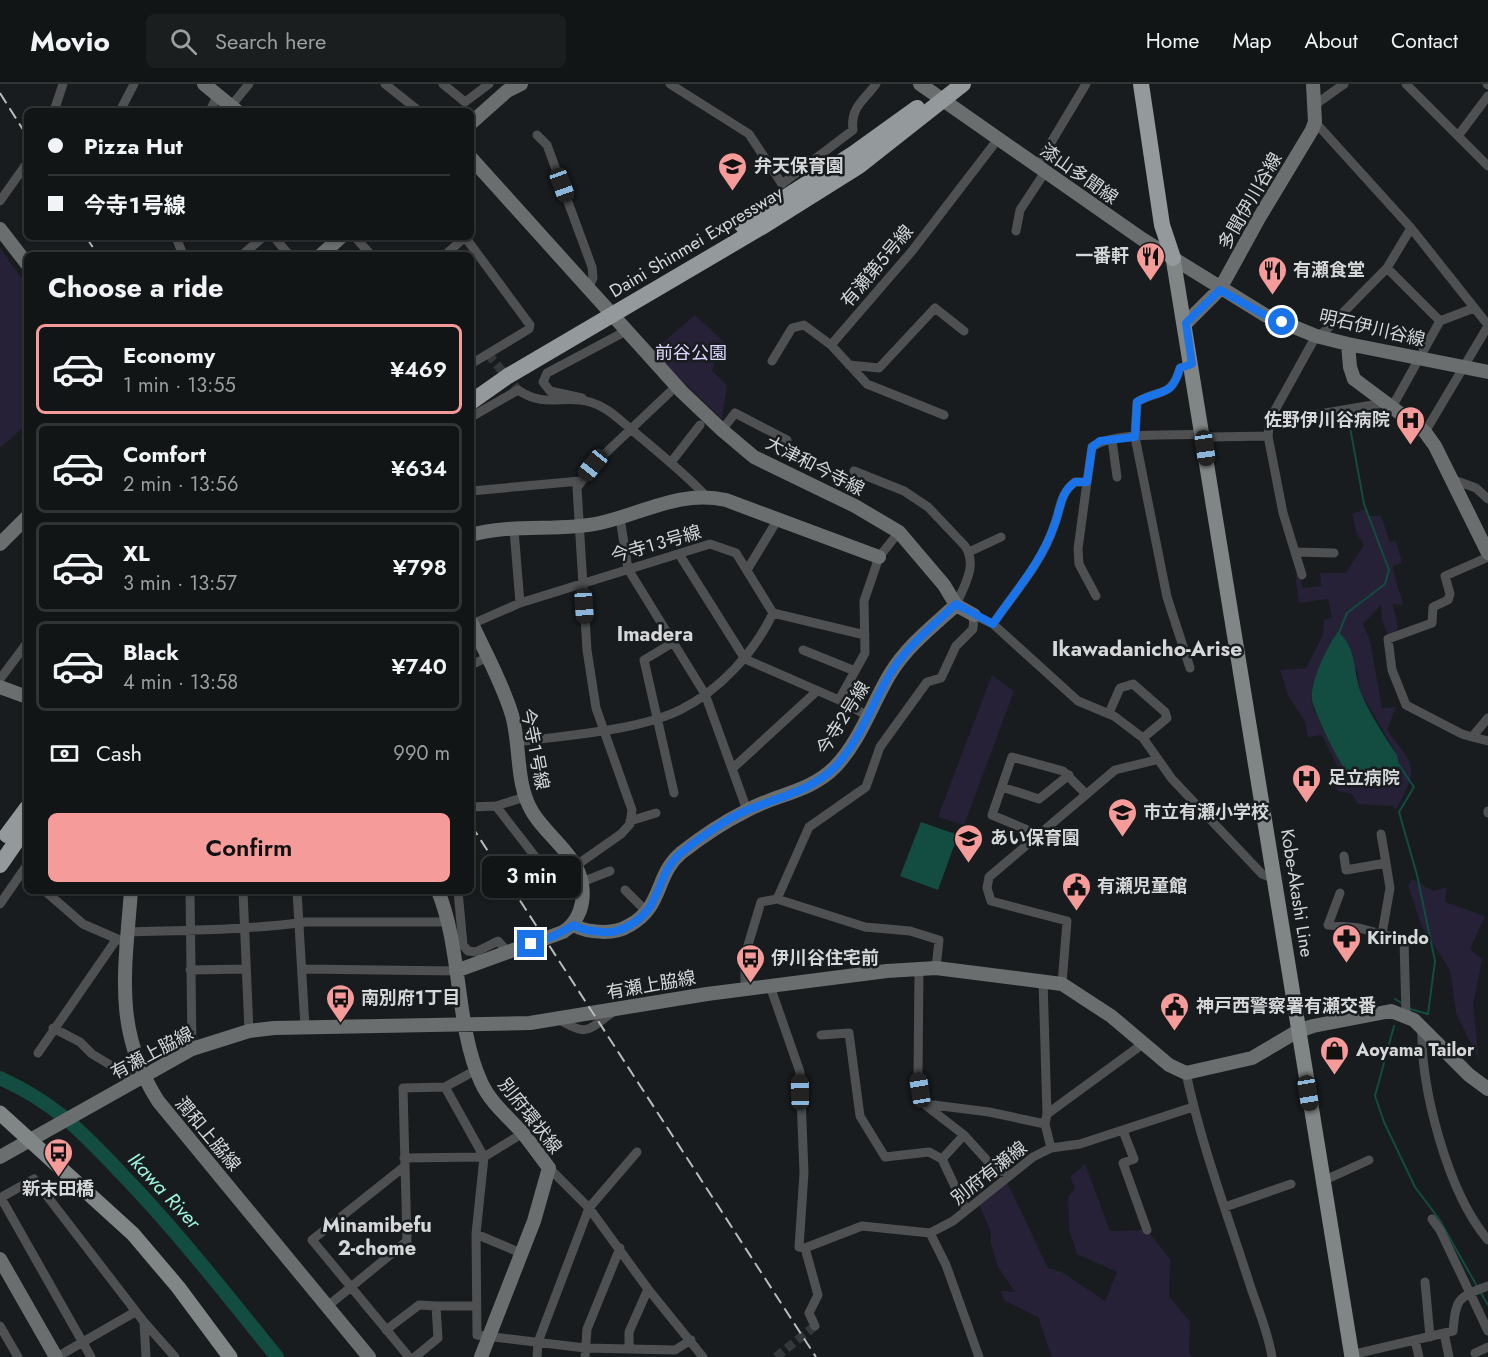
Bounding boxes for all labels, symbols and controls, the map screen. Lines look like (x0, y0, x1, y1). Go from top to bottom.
search box (146, 14, 566, 68)
text: Movio (30, 21, 110, 62)
icon: search (167, 25, 200, 58)
text: Search here (215, 25, 326, 57)
text: Home (1146, 26, 1199, 56)
text: Map (1232, 26, 1272, 56)
text: About (1305, 26, 1358, 56)
text: Contact (1391, 26, 1458, 56)
text: Pizza Hut (84, 130, 183, 162)
street label: 漆山多聞線 (1035, 138, 1123, 210)
street label: 多聞伊川谷線 (1212, 148, 1288, 254)
school or university icon: 弁天保育園 (717, 150, 749, 192)
place label: 弁天保育園 (754, 153, 844, 179)
car (547, 165, 577, 205)
street label: Daini Shinmei Expressway (604, 180, 788, 304)
text: 今寺１号線 (84, 189, 186, 221)
street label: 有瀬第５号線 (835, 219, 919, 313)
restaurant icon: 一番軒 (1134, 240, 1166, 282)
place label: 一番軒 (1075, 243, 1129, 269)
restaurant icon: 有瀬食堂 (1256, 254, 1288, 296)
place label: 有瀬食堂 (1293, 257, 1365, 283)
text: Choose a ride (48, 268, 223, 307)
street label: 明石伊川谷線 (1316, 303, 1428, 353)
route start (1268, 308, 1295, 335)
text: Economy (123, 339, 215, 371)
park label: 前谷公園 (655, 340, 727, 366)
icon: car (51, 342, 105, 396)
text: ¥469 (390, 353, 447, 385)
text: 1 min · 13:55 (123, 371, 236, 400)
hospital icon: 佐野伊川谷病院 (1395, 404, 1427, 446)
place label: 佐野伊川谷病院 (1264, 407, 1390, 433)
car (1194, 429, 1216, 467)
street label: 大津和今寺線 (761, 430, 869, 502)
text: Comfort (123, 438, 206, 470)
icon: car (51, 441, 105, 495)
car (575, 445, 611, 485)
text: ¥634 (391, 452, 447, 484)
text: 2 min · 13:56 (123, 470, 238, 499)
street label: 今寺１３号線 (608, 519, 704, 569)
text: XL (123, 537, 150, 569)
icon: car (51, 540, 105, 594)
text: ¥798 (393, 551, 447, 583)
text: 3 min · 13:57 (123, 569, 237, 598)
car (574, 587, 594, 625)
district label: Imadera (617, 620, 693, 649)
district label: Ikawadanicho-Arise (1052, 634, 1242, 664)
text: Black (123, 636, 179, 668)
icon: car (51, 639, 105, 693)
text: ¥740 (391, 650, 447, 682)
text: 4 min · 13:58 (123, 668, 238, 697)
street label: 今寺２号線 (810, 676, 876, 760)
street label: 今寺１号線 (514, 706, 556, 792)
icon: cash (48, 737, 81, 770)
text: Cash (96, 737, 142, 769)
text: 990 m (393, 739, 450, 768)
hospital icon: 足立病院 (1291, 762, 1323, 804)
place label: 足立病院 (1328, 765, 1400, 791)
school or university icon: 市立有瀬小学校 (1106, 796, 1138, 838)
place label: 市立有瀬小学校 (1143, 799, 1269, 825)
button: Confirm (48, 813, 450, 882)
school or university icon: あい保育園 (953, 822, 985, 864)
place label: あい保育園 (990, 825, 1080, 851)
street label: Kobe-Akashi Line (1274, 827, 1320, 959)
callout: 3 min (482, 857, 580, 899)
text: 3 min (506, 862, 557, 891)
public building icon: 有瀬児童館 (1060, 870, 1092, 912)
place label: 有瀬児童館 (1097, 873, 1187, 899)
pharmacy icon: Kirindo (1330, 922, 1362, 964)
place label: Kirindo (1367, 925, 1429, 951)
route end (517, 930, 544, 957)
bus stop icon: 伊川谷住宅前 (734, 942, 766, 984)
place label: 伊川谷住宅前 (771, 945, 879, 971)
street label: 有瀬上脇線 (604, 964, 698, 1006)
bus stop icon: 南別府1丁目 (324, 982, 356, 1024)
place label: 南別府1丁目 (361, 985, 460, 1011)
public building icon: 神戸西警察署有瀬交番 (1159, 990, 1191, 1032)
place label: 神戸西警察署有瀬交番 (1196, 993, 1376, 1019)
street label: 有瀬上脇線 (106, 1020, 198, 1086)
shop icon: Aoyama Tailor (1319, 1034, 1351, 1076)
place label: Aoyama Tailor (1355, 1037, 1475, 1063)
car (908, 1071, 932, 1109)
street label: 別府環状線 (492, 1073, 568, 1159)
car (791, 1074, 809, 1110)
car (1296, 1074, 1320, 1112)
street label: 潤和上脇線 (169, 1091, 247, 1177)
street label: 別府有瀬線 (946, 1135, 1032, 1211)
bus stop icon: 新末田橋 (42, 1136, 74, 1178)
water label: Ikawa River (121, 1146, 208, 1237)
place label: 新末田橋 (22, 1176, 94, 1202)
district label: Minamibefu 2-chome (322, 1211, 432, 1263)

